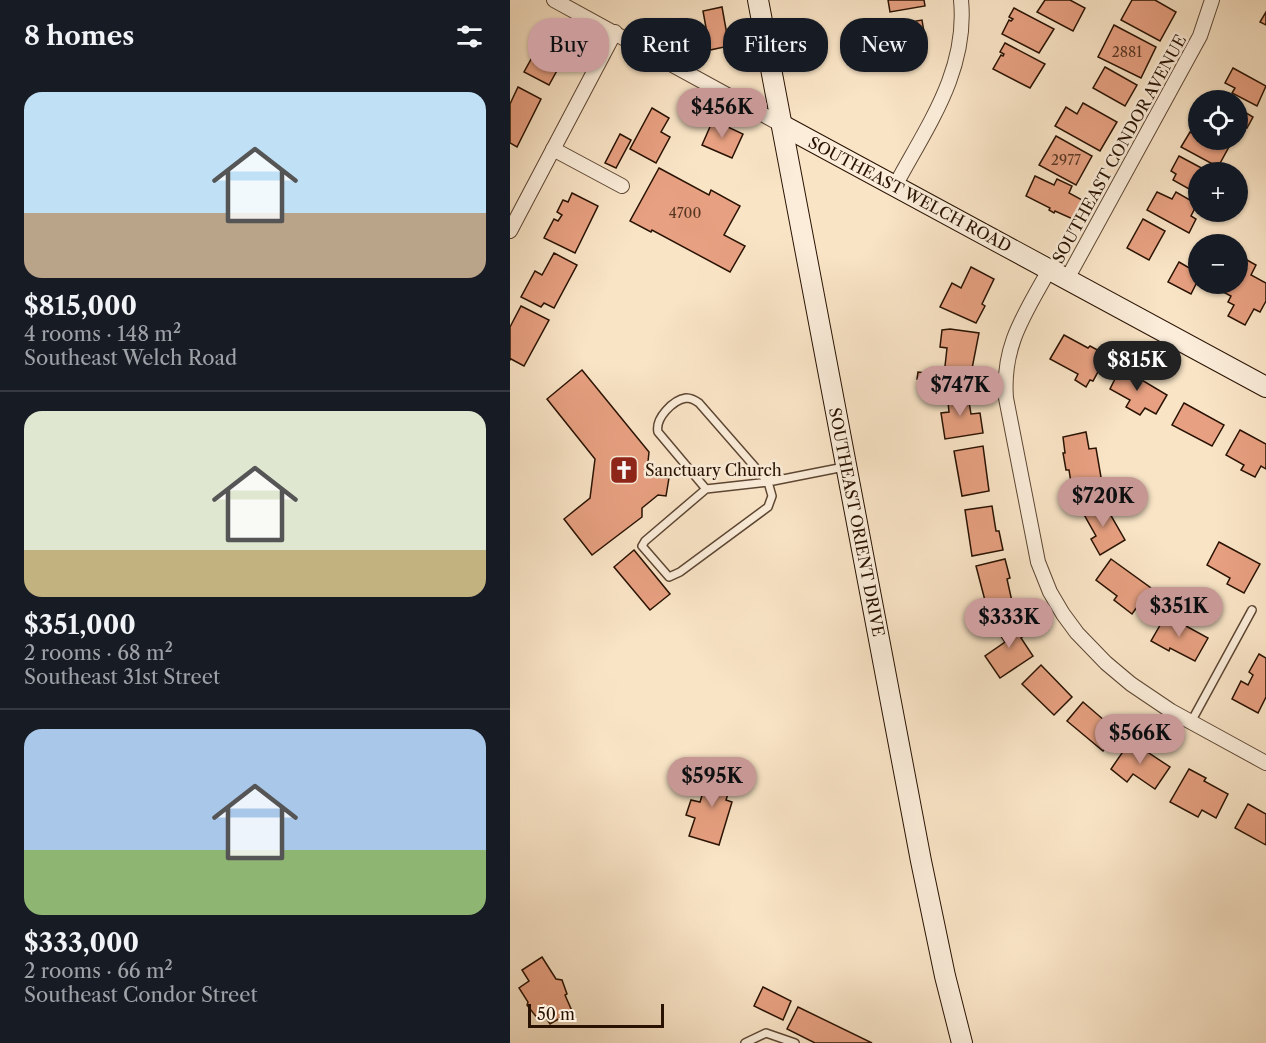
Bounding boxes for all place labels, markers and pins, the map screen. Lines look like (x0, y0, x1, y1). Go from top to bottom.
pin: $456K (680, 88, 764, 139)
pin: $815K (1095, 341, 1179, 392)
pin: $747K (918, 366, 1002, 417)
church icon: Sanctuary Church (608, 454, 640, 486)
place label: Sanctuary Church (645, 460, 782, 480)
pin: $720K (1061, 477, 1145, 528)
pin: $351K (1137, 587, 1221, 638)
pin: $333K (967, 598, 1051, 649)
pin: $566K (1098, 714, 1182, 765)
pin: $595K (670, 757, 754, 808)

